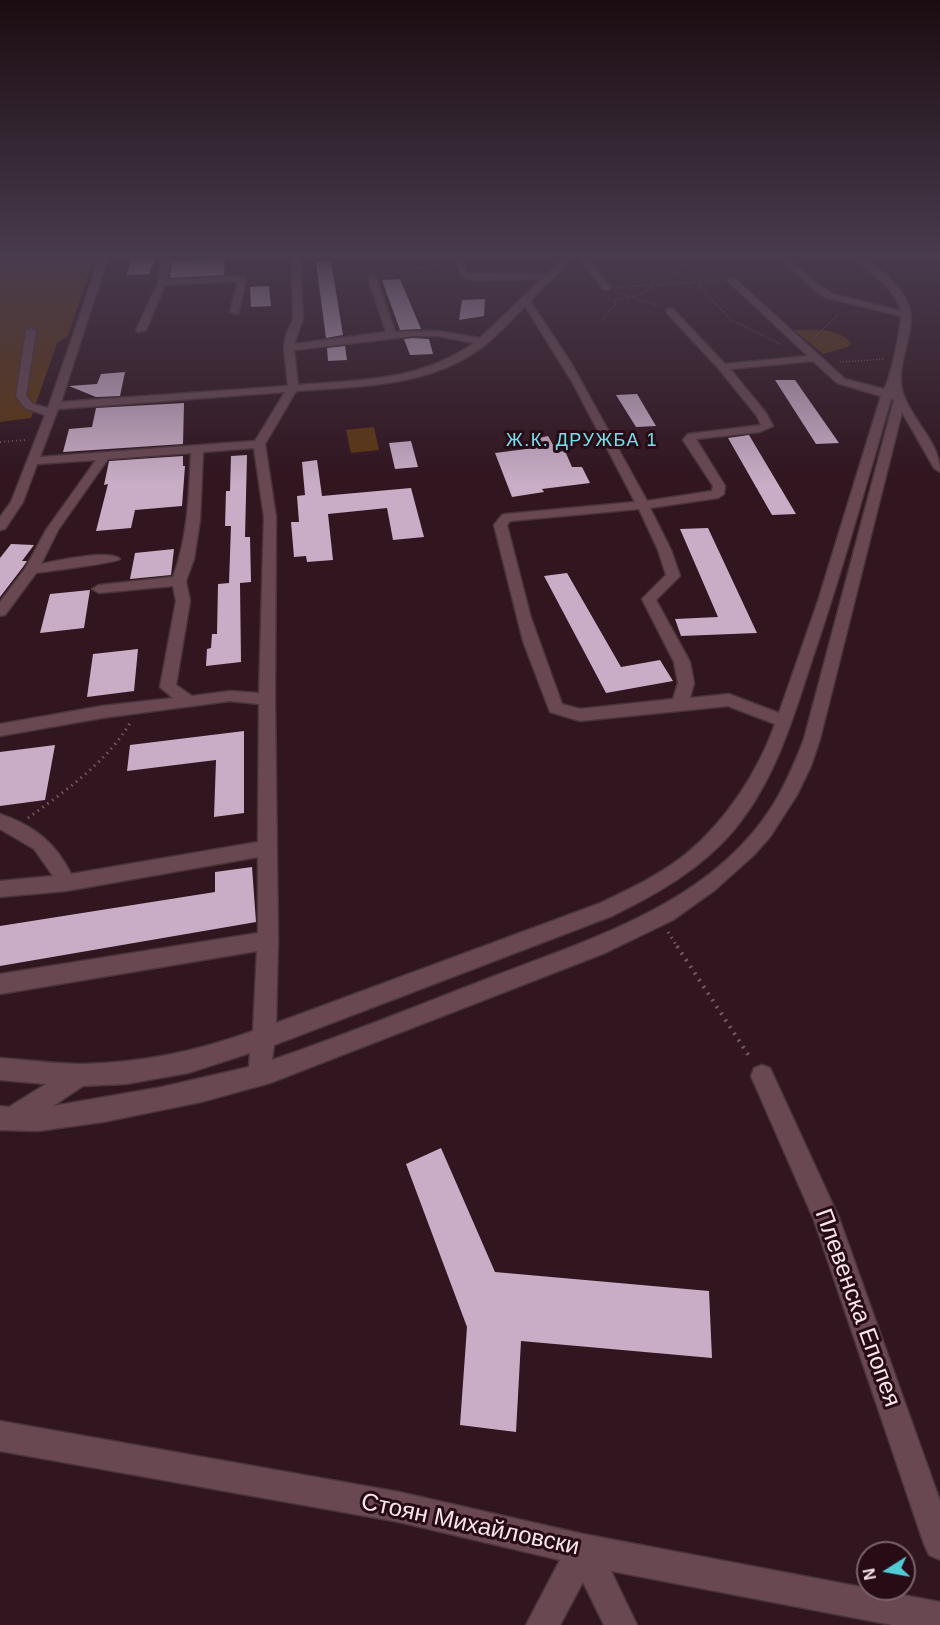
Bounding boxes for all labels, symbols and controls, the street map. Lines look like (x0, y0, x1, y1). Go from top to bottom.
district label: Ж.К. ДРУЖБА 1 (506, 430, 658, 452)
street label: Плевенска Епопея (808, 1205, 906, 1411)
street label: Стоян Михайловски (358, 1488, 582, 1562)
north arrow (856, 1541, 916, 1601)
text: N (860, 1567, 879, 1581)

